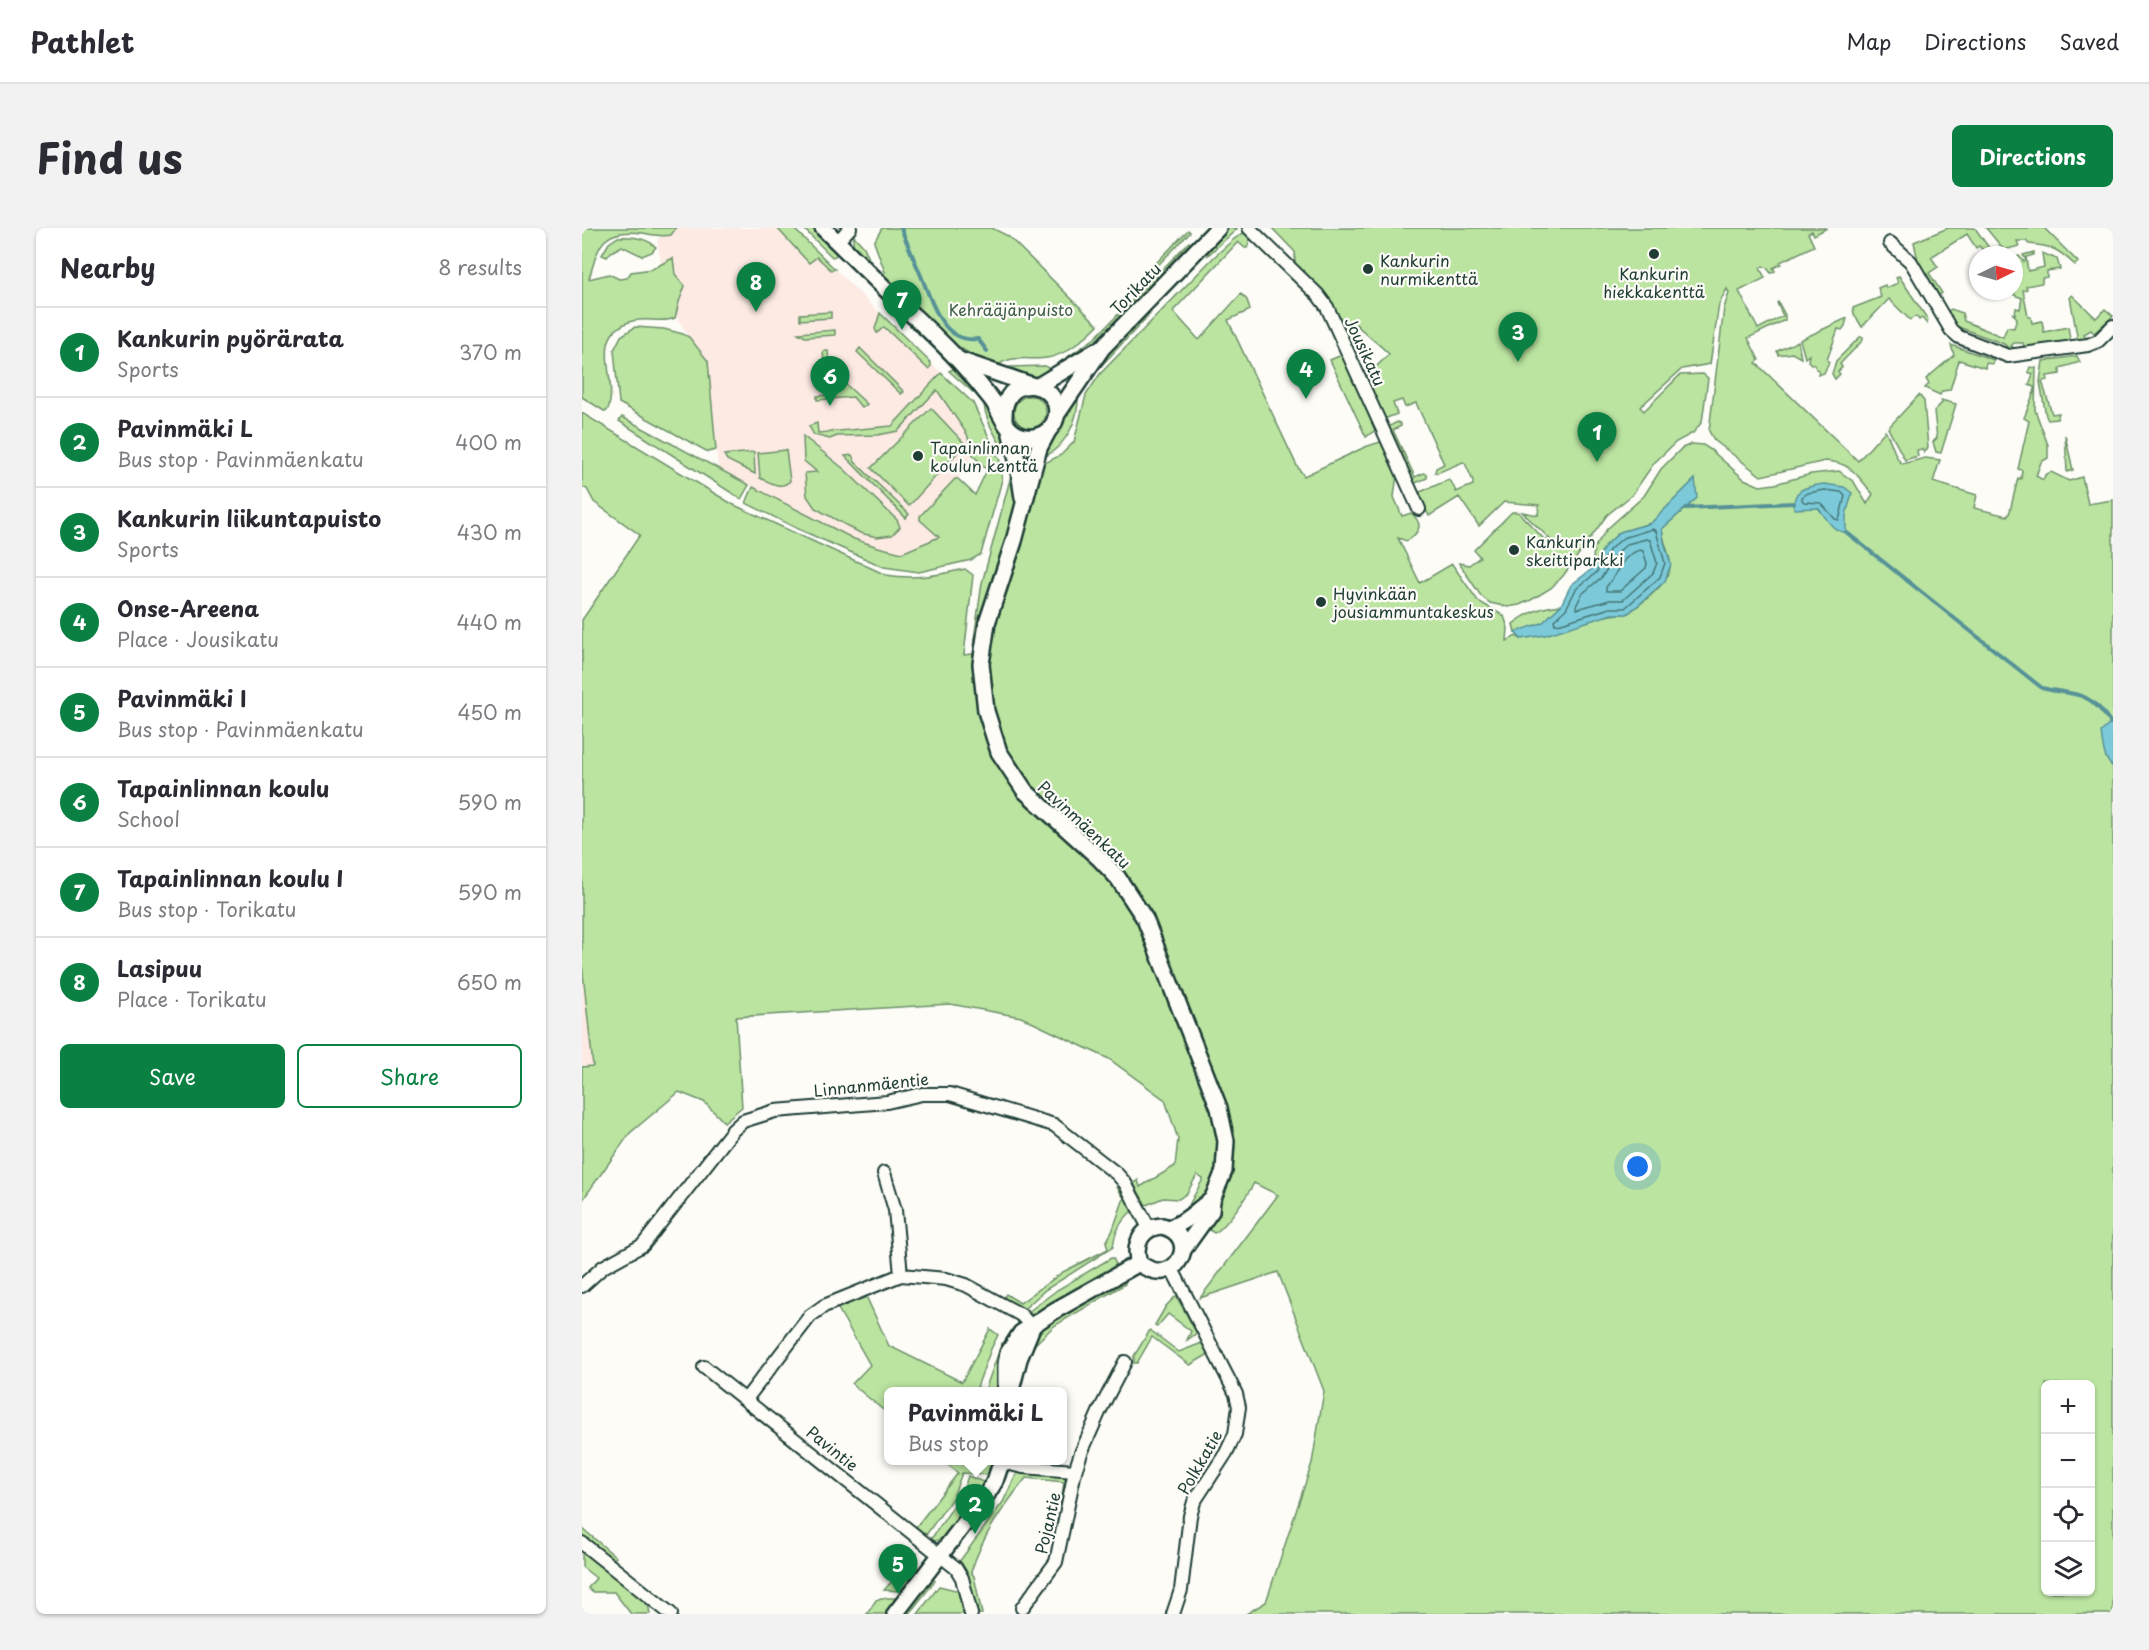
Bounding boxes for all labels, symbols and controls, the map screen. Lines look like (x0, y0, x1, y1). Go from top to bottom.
text: Pathlet (30, 20, 134, 63)
text: Map (1846, 25, 1891, 57)
text: Directions (1924, 25, 2026, 57)
text: Saved (2059, 25, 2119, 57)
text: Find us (36, 125, 183, 188)
button: Directions (1952, 125, 2113, 187)
north arrow (1969, 246, 2023, 300)
marker: Kankurin hiekkakenttä (1647, 247, 1661, 261)
text: Nearby (60, 248, 155, 287)
place label: Kankurin nurmikenttä (1380, 248, 1478, 290)
text: 8 results (438, 252, 522, 282)
street label: Torikatu (1104, 257, 1166, 319)
place label: Kankurin hiekkakenttä (1603, 261, 1705, 303)
pin: 8 (736, 262, 776, 312)
marker: Kankurin nurmikenttä (1361, 262, 1375, 276)
pin: 7 (882, 280, 922, 330)
park label: Kehrääjänpuisto (949, 297, 1073, 321)
street label: Jousikatu (1339, 312, 1393, 390)
pin: 3 (1498, 312, 1538, 362)
text: Kankurin pyörärata (117, 321, 344, 354)
text: 1 (75, 337, 84, 367)
text: 370 m (459, 337, 522, 367)
pin: 4 (1286, 350, 1326, 399)
text: Sports (117, 354, 179, 384)
pin: 6 (810, 356, 850, 406)
text: Pavinmäki L (117, 411, 253, 444)
pin: 1 (1578, 412, 1616, 462)
text: 2 (72, 427, 87, 457)
text: 400 m (455, 427, 522, 457)
place label: Tapainlinnan koulun kenttä (930, 435, 1038, 477)
text: Bus stop · Pavinmäenkatu (117, 444, 364, 474)
marker: Tapainlinnan koulun kenttä (911, 449, 925, 463)
text: Kankurin liikuntapuisto (117, 501, 381, 534)
text: 3 (73, 517, 86, 547)
text: 430 m (457, 517, 522, 547)
place label: Kankurin skeittiparkki (1526, 529, 1624, 571)
text: Sports (117, 534, 179, 564)
marker: Kankurin skeittiparkki (1507, 543, 1521, 557)
place label: Hyvinkään jousiammuntakeskus (1331, 581, 1494, 623)
text: Onse-Areena (117, 591, 259, 624)
marker: Hyvinkään jousiammuntakeskus (1314, 595, 1328, 609)
text: 4 (73, 607, 86, 637)
text: 440 m (457, 607, 522, 637)
text: Place · Jousikatu (117, 624, 279, 654)
text: Pavinmäki I (117, 681, 246, 714)
text: 5 (73, 697, 86, 727)
text: 450 m (457, 697, 522, 727)
text: Bus stop · Pavinmäenkatu (117, 714, 364, 744)
text: Tapainlinnan koulu (117, 771, 329, 804)
street label: Pavinmäenkatu (1033, 775, 1137, 873)
text: 6 (72, 787, 87, 817)
text: 590 m (458, 787, 522, 817)
text: School (117, 804, 180, 834)
text: Tapainlinnan koulu I (117, 861, 343, 894)
text: 7 (74, 877, 85, 907)
text: 590 m (458, 877, 522, 907)
text: Bus stop · Torikatu (117, 894, 296, 924)
text: Lasipuu (117, 951, 202, 984)
text: 8 (73, 967, 86, 997)
text: 650 m (457, 967, 522, 997)
text: Place · Torikatu (117, 984, 267, 1014)
button: Save (60, 1044, 285, 1108)
button: Share (297, 1044, 522, 1108)
street label: Linnanmäentie (812, 1066, 930, 1102)
your location (1623, 1152, 1652, 1181)
map controls (2041, 1380, 2095, 1596)
button: + (2041, 1380, 2095, 1434)
popup (884, 1387, 1067, 1465)
text: Pavinmäki L (908, 1395, 1043, 1428)
street label: Pavintie (802, 1420, 864, 1476)
street label: Polkkatie (1171, 1425, 1227, 1499)
text: Bus stop (908, 1428, 989, 1458)
button: − (2041, 1434, 2095, 1488)
pin: 2 (956, 1484, 994, 1534)
button: locate (2041, 1488, 2095, 1542)
street label: Pojantie (1028, 1490, 1066, 1556)
button: layers (2041, 1542, 2095, 1596)
pin: 5 (878, 1544, 918, 1594)

